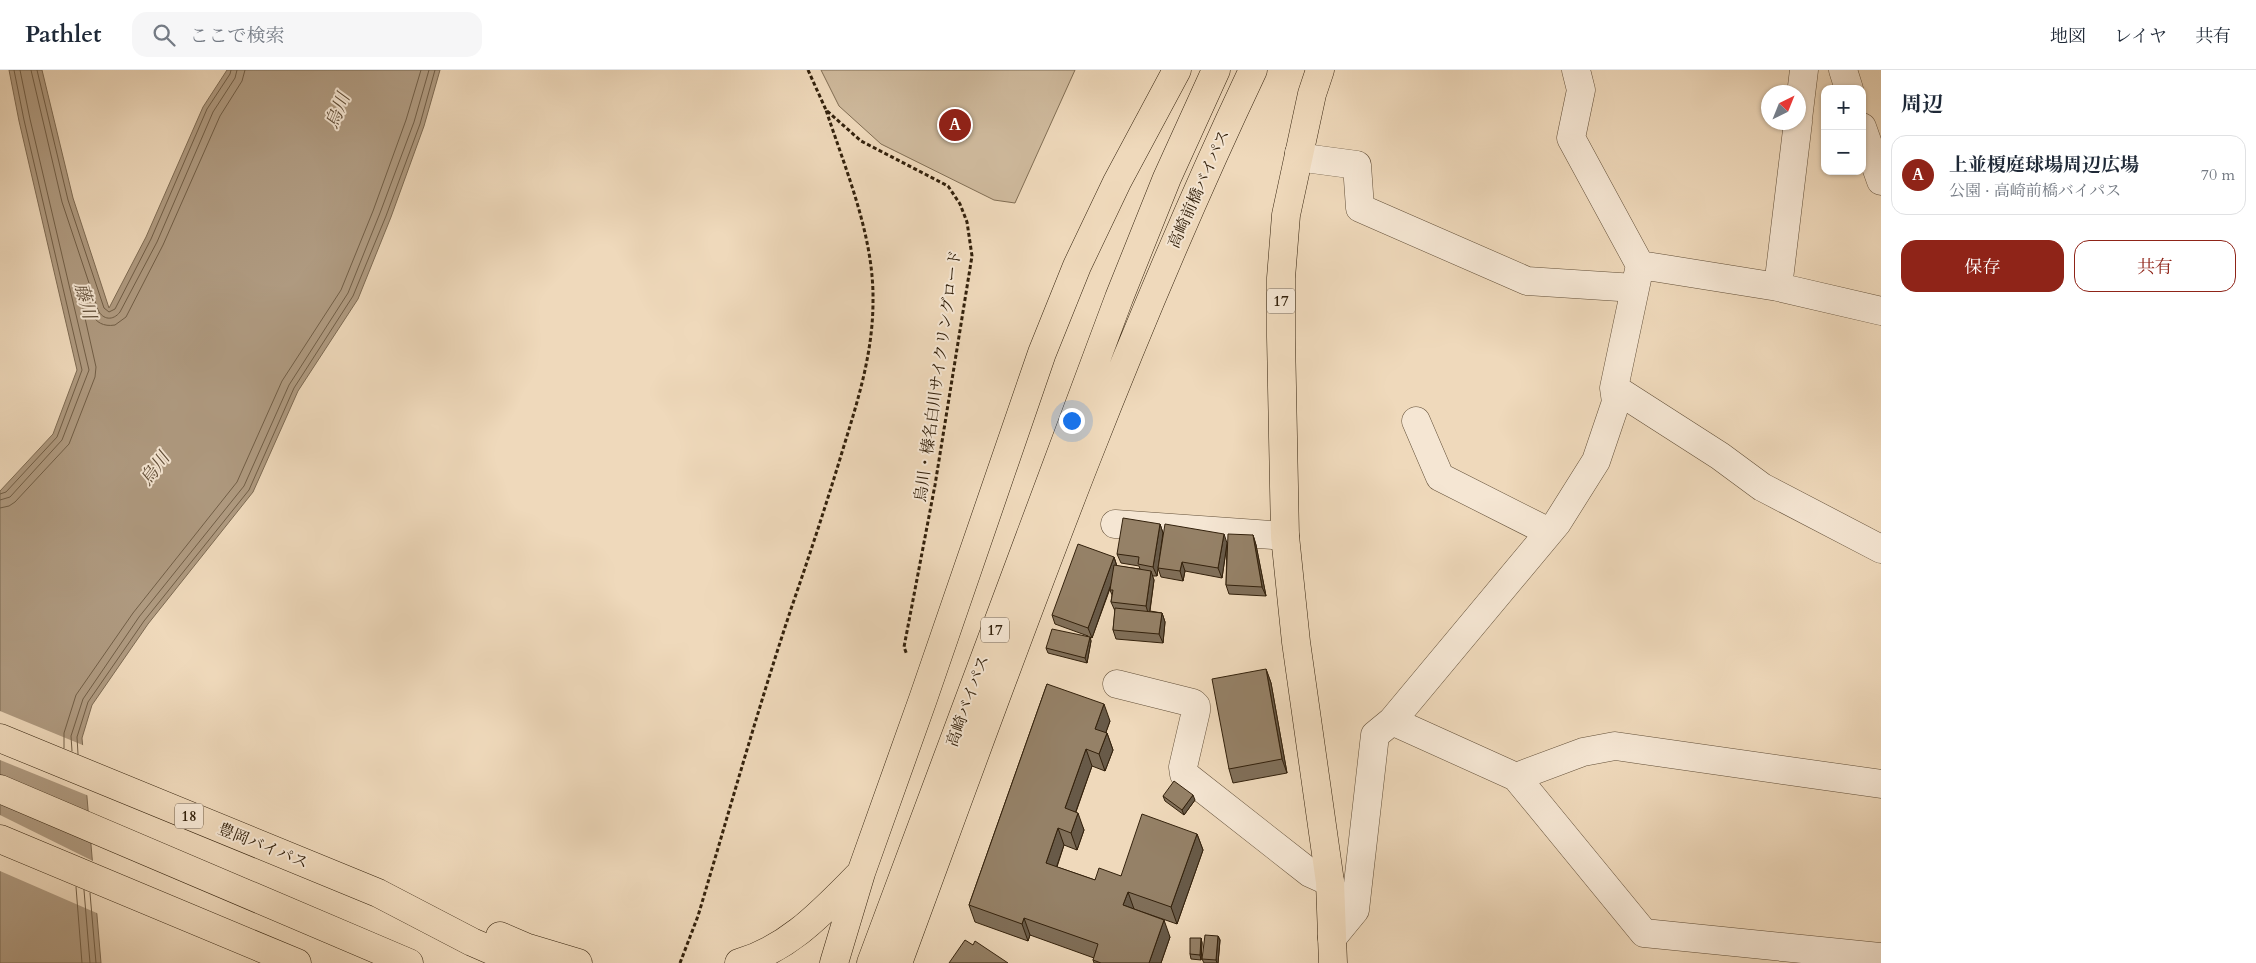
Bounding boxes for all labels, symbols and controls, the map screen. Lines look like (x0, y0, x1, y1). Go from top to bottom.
search box (132, 12, 482, 57)
text: Pathlet (25, 18, 102, 51)
icon: search (150, 21, 178, 49)
text: ここで検索 (190, 23, 285, 49)
text: 地図 (2050, 24, 2086, 49)
text: レイヤ (2114, 24, 2167, 49)
text: 共有 (2195, 24, 2231, 49)
north arrow (1761, 85, 1806, 130)
map controls (1821, 85, 1866, 175)
button: + (1821, 85, 1866, 130)
water label: 烏川 (320, 88, 357, 132)
text: 周辺 (1901, 90, 1943, 119)
pin: A (939, 106, 971, 144)
street label: 高崎前橋バイパス (1163, 126, 1235, 252)
button: − (1821, 130, 1866, 175)
text: 上並榎庭球場周辺広場 (1949, 152, 2139, 178)
text: A (1912, 164, 1924, 186)
text: 70 m (2201, 164, 2235, 186)
text: 公園 · 高崎前橋バイパス (1949, 180, 2121, 202)
button: 保存 (1901, 240, 2064, 292)
button: 共有 (2074, 240, 2236, 292)
street label: 烏川・榛名白川サイクリングロード (909, 249, 967, 503)
water label: 藤川 (68, 280, 102, 324)
road number: 17 (1267, 288, 1295, 314)
your location (1059, 408, 1085, 434)
water label: 烏川 (134, 445, 177, 491)
road number: 17 (981, 618, 1009, 642)
street label: 高崎バイパス (941, 652, 995, 750)
road number: 18 (175, 804, 203, 828)
street label: 豊岡バイパス (215, 818, 311, 874)

